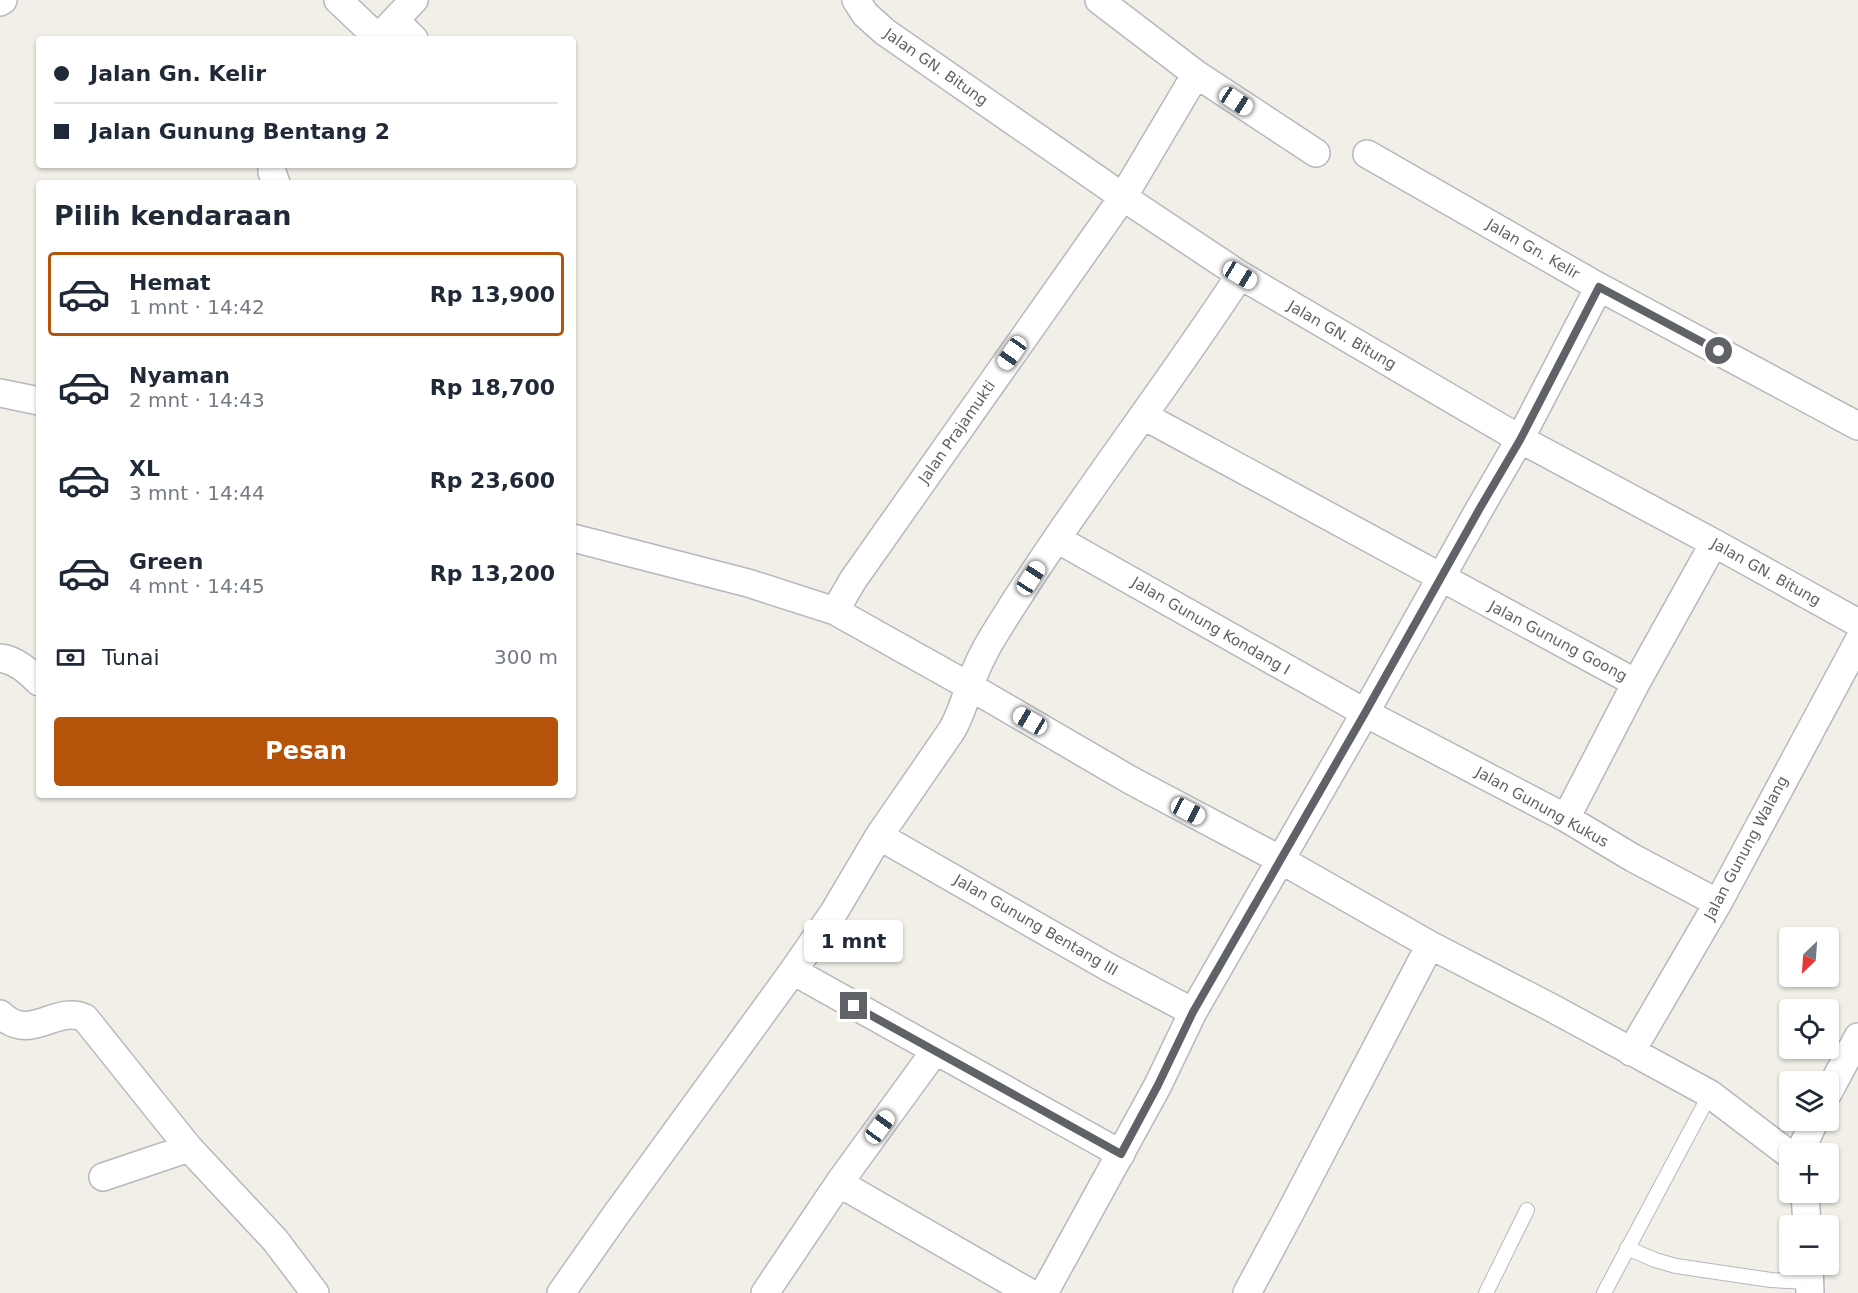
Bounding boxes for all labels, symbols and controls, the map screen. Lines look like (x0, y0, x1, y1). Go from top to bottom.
street label: Jalan GN. Bitung (880, 24, 991, 110)
text: Jalan Gn. Kelir (90, 61, 266, 86)
car (1216, 84, 1256, 118)
text: Jalan Gunung Bentang 2 (90, 119, 390, 144)
text: Pilih kendaraan (54, 200, 291, 231)
street label: Jalan Gn. Kelir (1482, 215, 1584, 283)
car (1220, 258, 1260, 292)
icon: car (57, 267, 111, 321)
text: Hemat (129, 270, 211, 295)
text: Rp 13,900 (430, 282, 555, 307)
text: 1 mnt · 14:42 (129, 295, 265, 319)
street label: Jalan GN. Bitung (1284, 296, 1400, 373)
car (994, 333, 1030, 373)
route start (1705, 337, 1732, 364)
icon: car (57, 360, 111, 414)
text: Nyaman (129, 363, 230, 388)
text: Rp 18,700 (430, 375, 555, 400)
street label: Jalan Prajamukti (914, 377, 999, 488)
text: 2 mnt · 14:43 (129, 388, 265, 412)
icon: car (57, 453, 111, 507)
text: XL (129, 456, 160, 481)
text: Rp 23,600 (430, 468, 555, 493)
text: 3 mnt · 14:44 (129, 481, 265, 505)
street label: Jalan GN. Bitung (1707, 534, 1824, 610)
icon: car (57, 546, 111, 600)
text: Green (129, 549, 203, 574)
car (1014, 558, 1048, 598)
text: Rp 13,200 (430, 561, 555, 586)
street label: Jalan Gunung Kondang I (1128, 573, 1293, 679)
text: 4 mnt · 14:45 (129, 574, 265, 598)
street label: Jalan Gunung Goong (1485, 596, 1630, 685)
icon: cash (54, 641, 87, 674)
text: Tunai (102, 645, 160, 670)
text: 300 m (494, 645, 558, 669)
car (1010, 704, 1050, 738)
button: Pesan (54, 717, 558, 786)
street label: Jalan Gunung Kukus (1471, 762, 1612, 851)
street label: Jalan Gunung Walang (1700, 773, 1792, 924)
car (1168, 795, 1208, 827)
street label: Jalan Gunung Bentang III (950, 870, 1121, 979)
callout: 1 mnt (804, 919, 904, 961)
north arrow (1779, 927, 1839, 987)
map controls (1779, 927, 1839, 1275)
text: 1 mnt (821, 929, 886, 953)
route end (840, 992, 867, 1019)
button: locate (1779, 999, 1839, 1059)
button: layers (1779, 1071, 1839, 1131)
car (862, 1107, 898, 1147)
button: + (1779, 1143, 1839, 1203)
button: − (1779, 1215, 1839, 1275)

